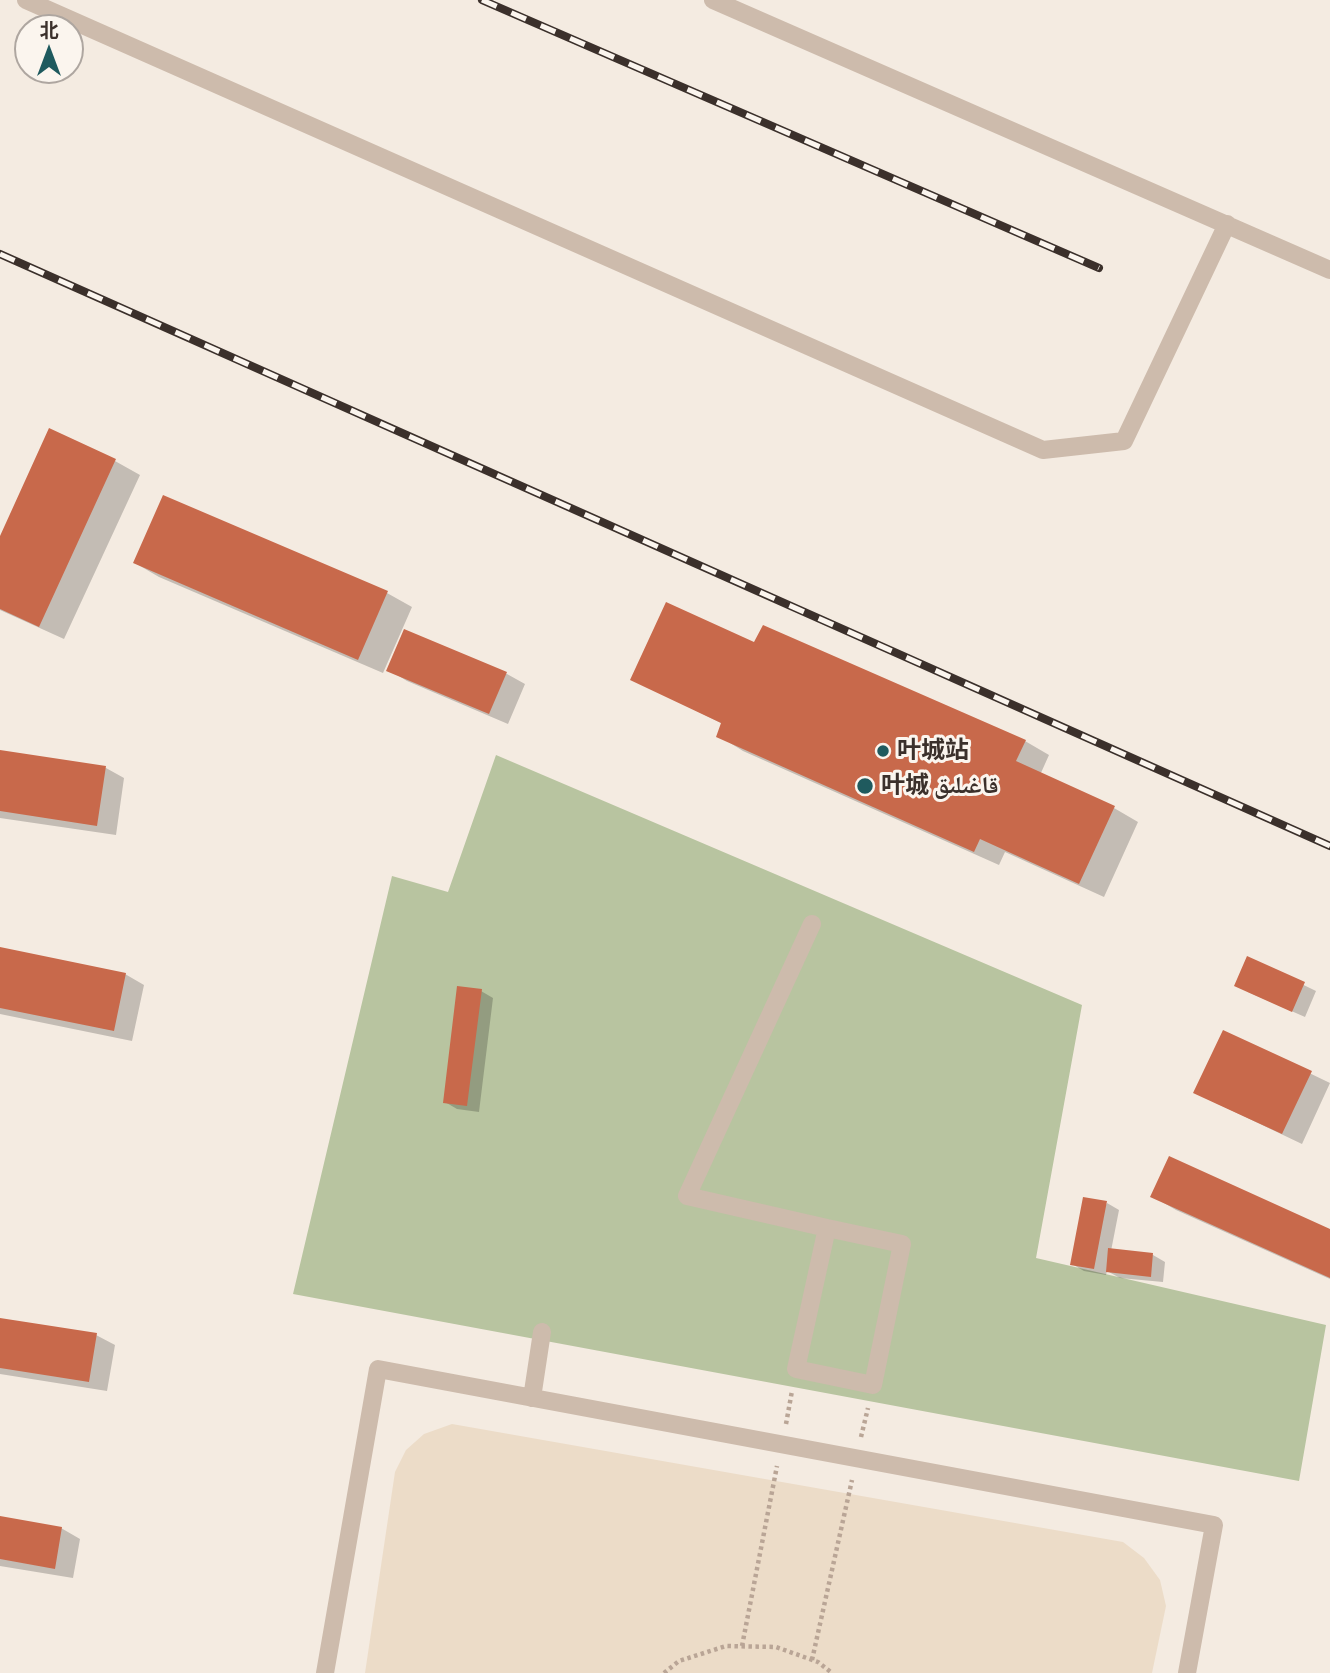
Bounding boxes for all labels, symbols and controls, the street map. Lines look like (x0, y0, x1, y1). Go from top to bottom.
north arrow (14, 14, 84, 84)
text: 北 (39, 18, 59, 42)
place label: 叶城站 (897, 737, 969, 765)
marker: 叶城站 (875, 743, 891, 759)
place label: 叶城 قاغىلىق (881, 772, 999, 800)
marker: 叶城 قاغىلىق (855, 776, 875, 796)

